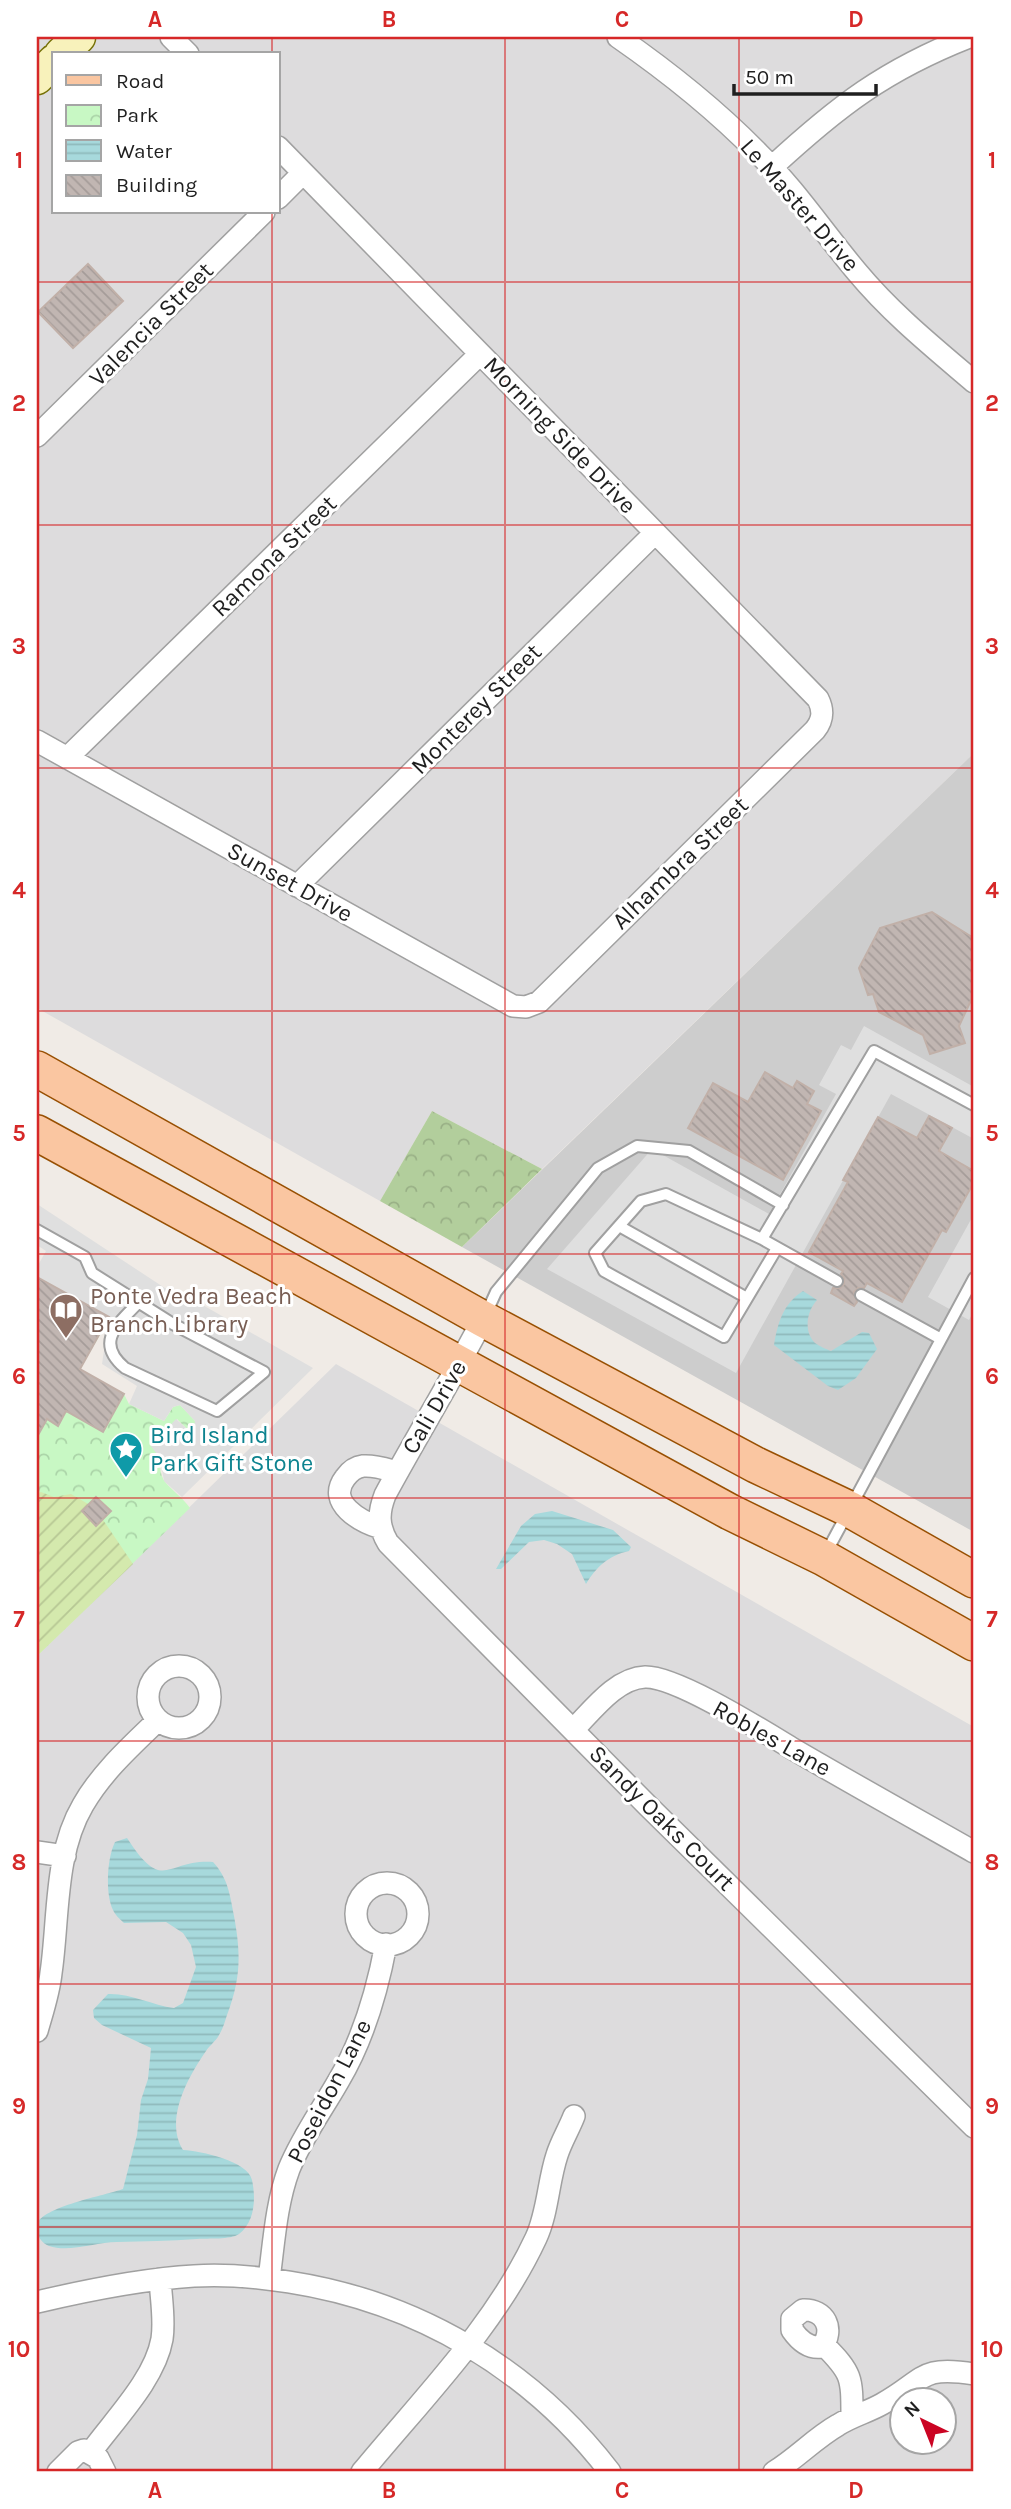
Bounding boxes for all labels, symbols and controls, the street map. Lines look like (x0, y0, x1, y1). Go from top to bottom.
text: A (148, 6, 162, 33)
text: B (382, 6, 396, 33)
text: C (615, 6, 629, 33)
text: D (848, 6, 864, 33)
legend (52, 52, 280, 214)
scale bar (734, 52, 876, 96)
text: 50 m (745, 65, 794, 89)
text: Road (116, 69, 164, 93)
text: Park (116, 103, 159, 127)
street label: Le Master Drive (735, 133, 865, 277)
text: Water (116, 139, 172, 163)
text: 1 (15, 147, 23, 174)
text: 1 (988, 147, 996, 174)
text: Building (116, 173, 197, 197)
street label: Valencia Street (83, 256, 219, 392)
street label: Morning Side Drive (478, 351, 642, 519)
text: 2 (12, 390, 26, 417)
text: 2 (985, 390, 999, 417)
street label: Ramona Street (206, 489, 342, 623)
text: 3 (12, 633, 26, 660)
text: 3 (985, 633, 999, 660)
street label: Monterey Street (405, 638, 547, 780)
street label: Alhambra Street (606, 791, 754, 935)
street label: Sunset Drive (222, 836, 358, 928)
text: 4 (12, 877, 26, 904)
text: 4 (985, 877, 999, 904)
text: 5 (12, 1120, 26, 1147)
text: 5 (985, 1120, 999, 1147)
place label: Ponte Vedra Beach Branch Library (90, 1282, 292, 1338)
library icon: Ponte Vedra Beach Branch Library (47, 1291, 85, 1340)
street label: Cali Drive (396, 1355, 472, 1459)
text: 6 (12, 1363, 26, 1390)
text: 6 (985, 1363, 999, 1390)
place label: Bird Island Park Gift Stone (150, 1421, 313, 1477)
place icon: Bird Island Park Gift Stone (107, 1430, 145, 1479)
text: 7 (13, 1606, 25, 1633)
text: 7 (986, 1606, 998, 1633)
street label: Robles Lane (708, 1694, 836, 1782)
street label: Sandy Oaks Court (584, 1740, 740, 1896)
text: 8 (12, 1849, 26, 1876)
text: 8 (985, 1849, 999, 1876)
street label: Poseidon Lane (281, 2015, 377, 2167)
text: 9 (12, 2093, 26, 2120)
text: 9 (985, 2093, 999, 2120)
text: 10 (8, 2336, 30, 2363)
text: 10 (981, 2336, 1003, 2363)
north arrow (888, 2386, 958, 2456)
text: N (900, 2397, 925, 2422)
text: A (148, 2477, 162, 2504)
text: B (382, 2477, 396, 2504)
text: C (615, 2477, 629, 2504)
text: D (848, 2477, 864, 2504)

